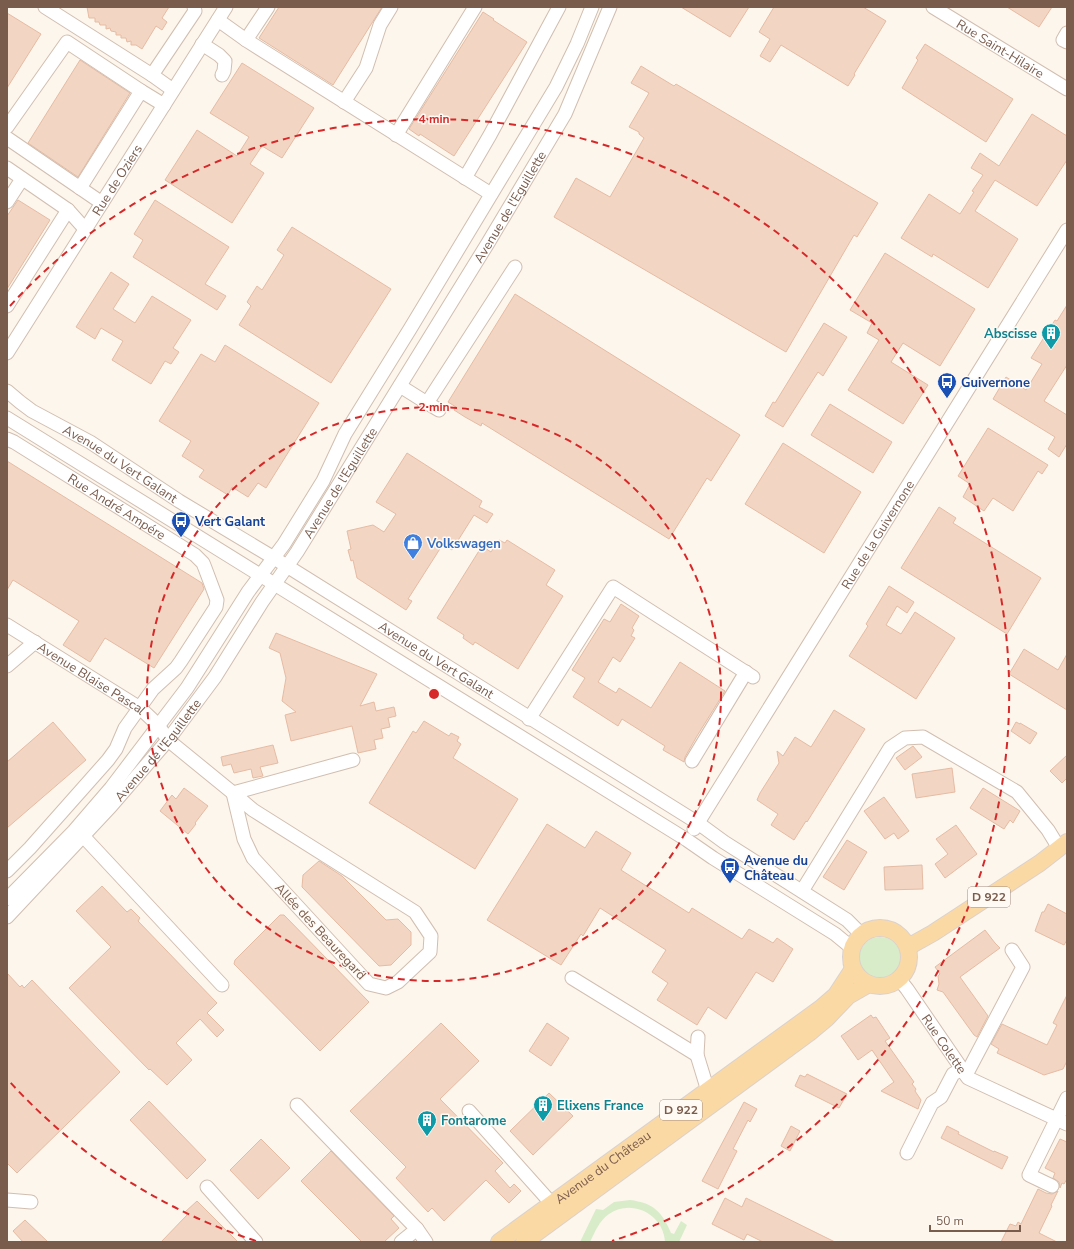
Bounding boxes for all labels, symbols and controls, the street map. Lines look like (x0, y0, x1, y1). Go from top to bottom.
street label: Rue Saint-Hilaire (953, 15, 1047, 83)
text: 4 min (418, 111, 450, 127)
street label: Rue de Oziers (88, 141, 147, 219)
street label: Avenue de l'Eguillette (470, 148, 551, 267)
building icon: Abscisse (1040, 322, 1062, 350)
place label: Abscisse (984, 325, 1037, 343)
bus stop icon: Guivernone (936, 371, 958, 399)
place label: Guivernone (961, 374, 1030, 392)
text: 2 min (418, 399, 450, 415)
street label: Avenue du Vert Galant (59, 421, 181, 508)
street label: Avenue de l'Eguillette (300, 424, 382, 542)
street label: Rue André Ampére (64, 470, 169, 545)
street label: Rue de la Guivernone (838, 477, 919, 593)
bus stop icon: Vert Galant (170, 510, 192, 538)
place label: Vert Galant (194, 513, 266, 531)
shop icon: Volkswagen (402, 532, 424, 560)
place label: Volkswagen (426, 535, 501, 553)
street label: Avenue du Vert Galant (375, 618, 497, 704)
street label: Avenue Blaise Pascal (34, 638, 150, 719)
centre of rings (427, 687, 441, 701)
street label: Avenue de l'Eguillette (111, 695, 206, 806)
place label: Avenue du Château (744, 852, 808, 885)
bus stop icon: Avenue du Château (719, 856, 741, 884)
street label: Allée des Beauregard (271, 879, 370, 984)
road number: D 922 (968, 887, 1010, 907)
street label: Rue Colette (917, 1011, 970, 1077)
building icon: Elixens France (532, 1094, 554, 1122)
place label: Elixens France (557, 1097, 644, 1115)
road number: D 922 (660, 1100, 702, 1120)
building icon: Fontarome (416, 1109, 438, 1137)
place label: Fontarome (441, 1112, 506, 1130)
street label: Avenue du Château (552, 1127, 655, 1208)
scale bar (930, 1207, 1020, 1233)
text: 50 m (936, 1213, 964, 1229)

